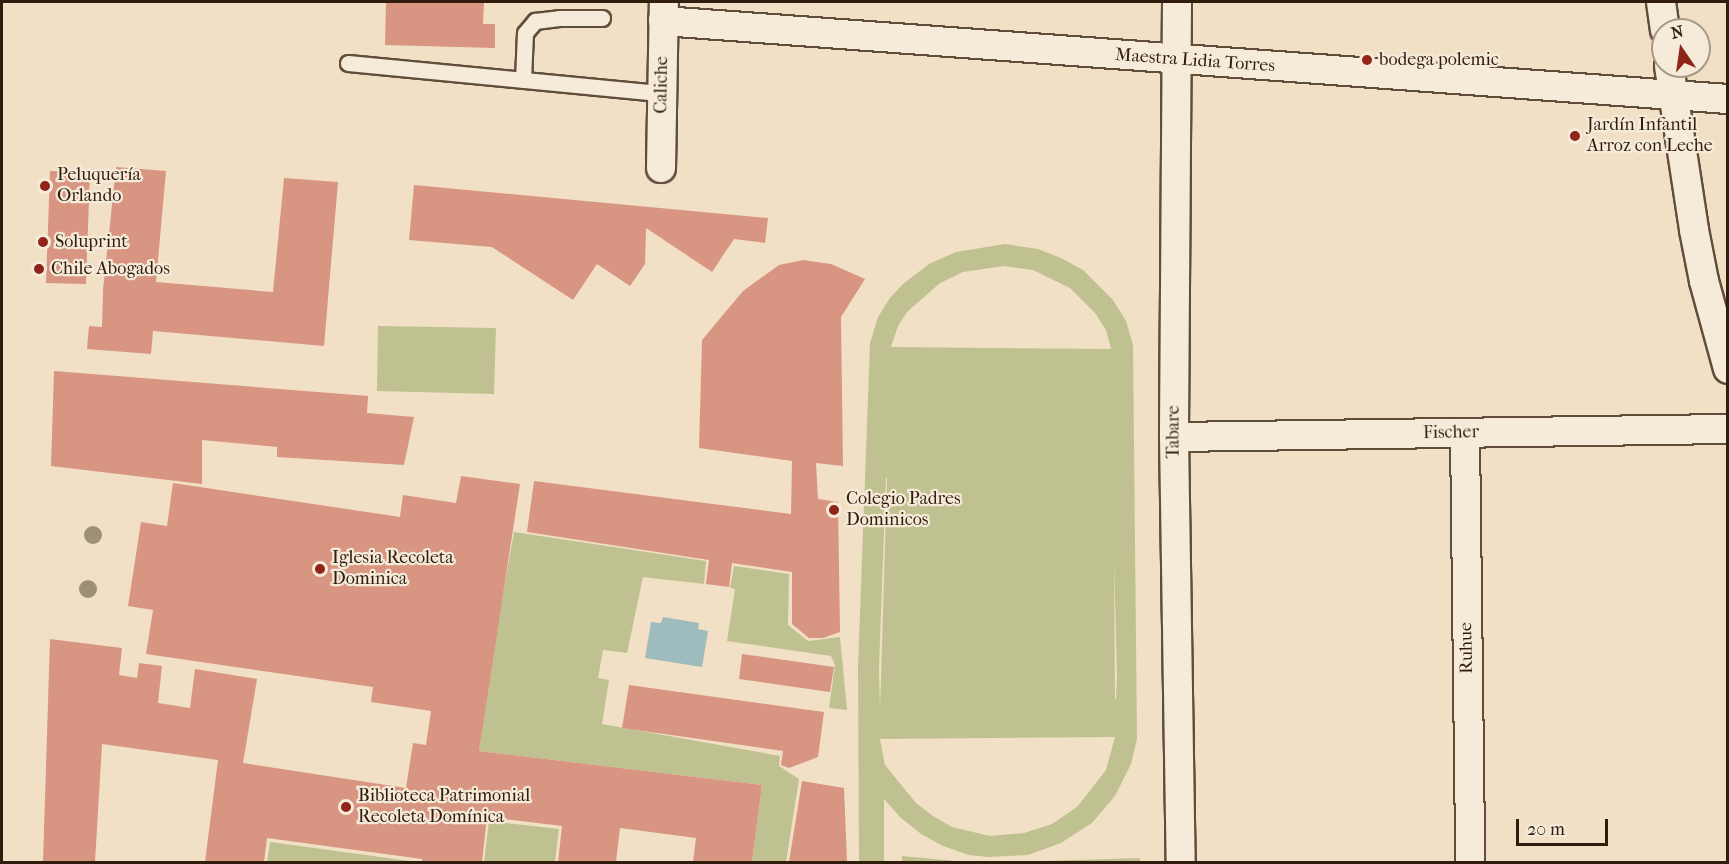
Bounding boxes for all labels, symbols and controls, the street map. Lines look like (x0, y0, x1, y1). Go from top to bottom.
north arrow (1651, 18, 1711, 78)
text: N (1669, 21, 1685, 43)
street label: Maestra Lidia Torres (1114, 45, 1276, 77)
place label: bodega polemic (1379, 49, 1499, 71)
marker: bodega polemic (1360, 53, 1374, 67)
street label: Caliche (651, 56, 673, 114)
place label: Jardín Infantil Arroz con Leche (1587, 115, 1713, 158)
marker: Jardín Infantil Arroz con Leche (1568, 129, 1582, 143)
place label: Peluquería Orlando (57, 165, 141, 207)
marker: Peluquería Orlando (38, 179, 52, 193)
place label: Soluprint (55, 231, 128, 253)
marker: Soluprint (36, 235, 50, 249)
place label: Chile Abogados (51, 258, 170, 280)
marker: Chile Abogados (32, 262, 46, 276)
street label: Tabare (1163, 405, 1185, 459)
street label: Fischer (1423, 422, 1479, 444)
place label: Colegio Padres Dominicos (846, 489, 961, 532)
marker: Colegio Padres Dominicos (827, 503, 841, 517)
place label: Iglesia Recoleta Dominica (332, 548, 454, 590)
marker: Iglesia Recoleta Dominica (313, 562, 327, 576)
street label: Ruhue (1456, 622, 1478, 674)
place label: Biblioteca Patrimonial Recoleta Domínica (358, 786, 530, 828)
marker: Biblioteca Patrimonial Recoleta Domínica (339, 800, 353, 814)
scale bar (1519, 807, 1610, 845)
text: 20 m (1527, 819, 1565, 840)

